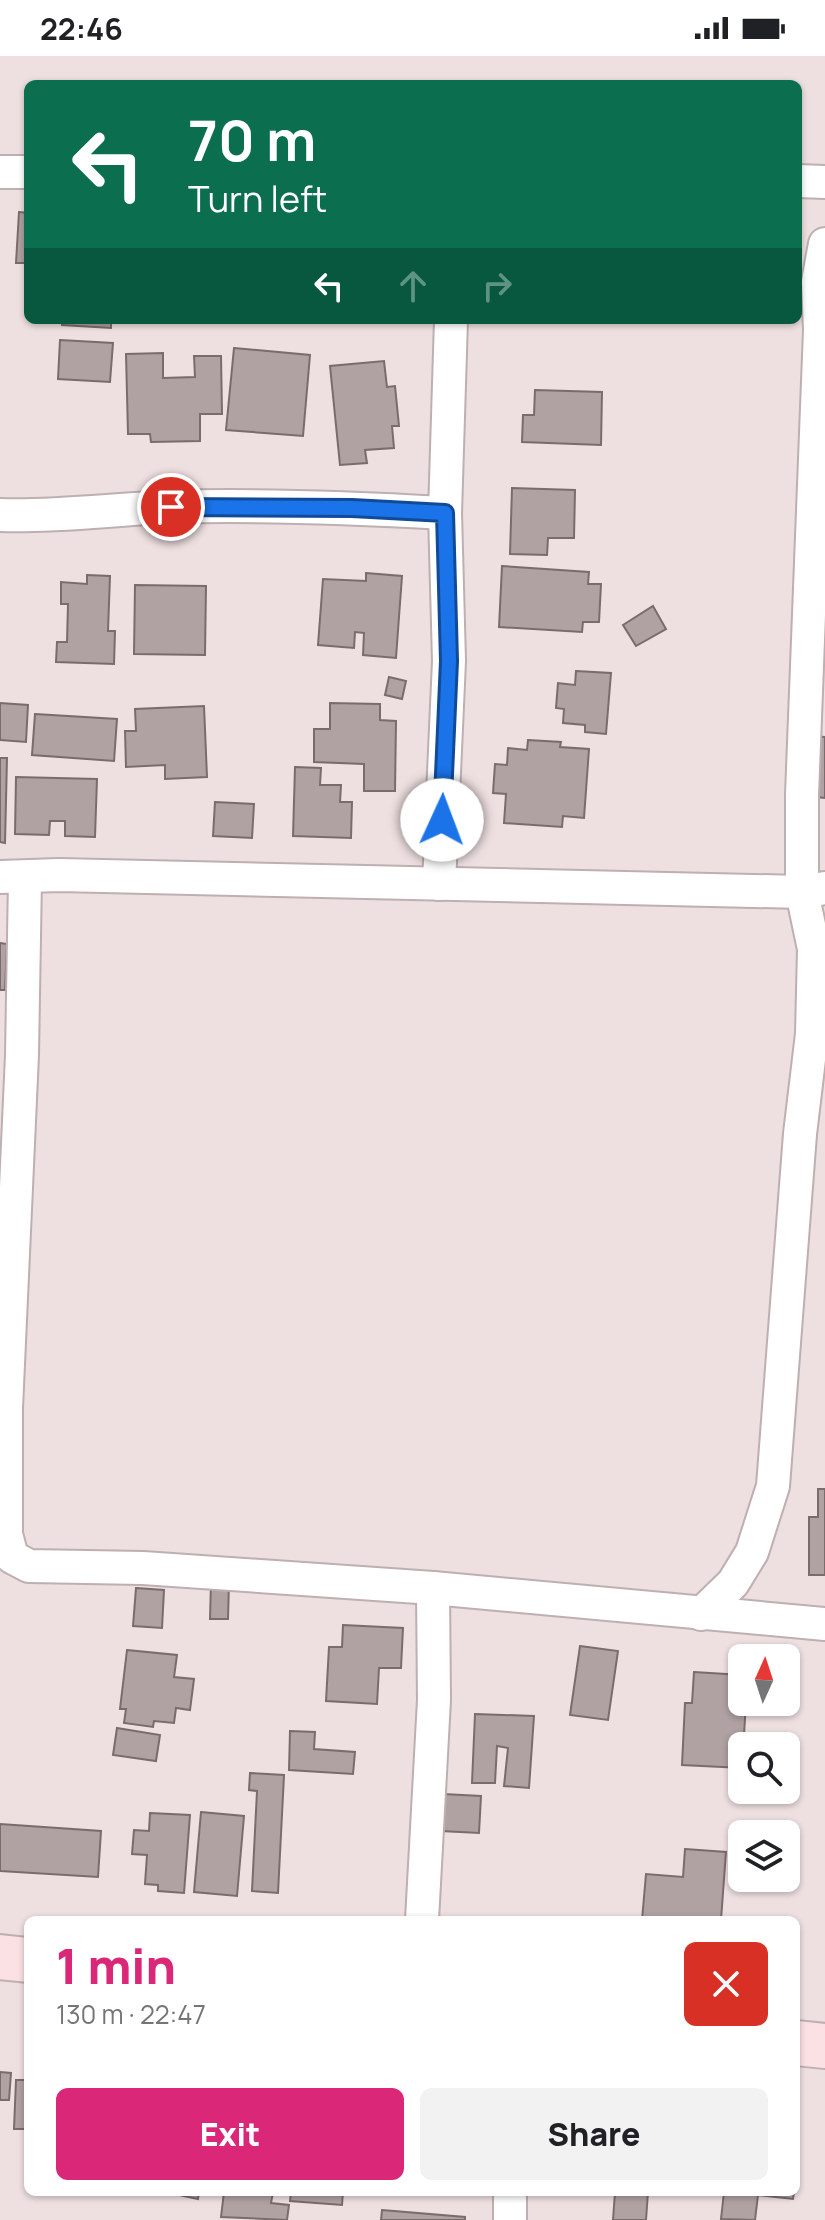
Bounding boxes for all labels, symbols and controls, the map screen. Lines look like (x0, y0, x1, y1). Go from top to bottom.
text: 22:46 (40, 8, 123, 49)
text: 70 m (188, 101, 316, 178)
icon: left (56, 112, 160, 216)
text: Turn left (188, 174, 327, 223)
icon: left (307, 264, 351, 308)
icon: ahead (391, 264, 435, 308)
icon: right (475, 264, 519, 308)
pin (137, 473, 205, 541)
icon: arrive (149, 485, 193, 529)
position arrow (400, 778, 484, 862)
north arrow (728, 1644, 800, 1716)
map controls (728, 1644, 800, 1892)
button: search (728, 1732, 800, 1804)
button: layers (728, 1820, 800, 1892)
text: 1 min (56, 1933, 176, 1998)
button: close (684, 1942, 768, 2026)
text: 130 m · 22:47 (56, 1996, 206, 2032)
button: Exit (56, 2088, 404, 2180)
button: Share (420, 2088, 768, 2180)

